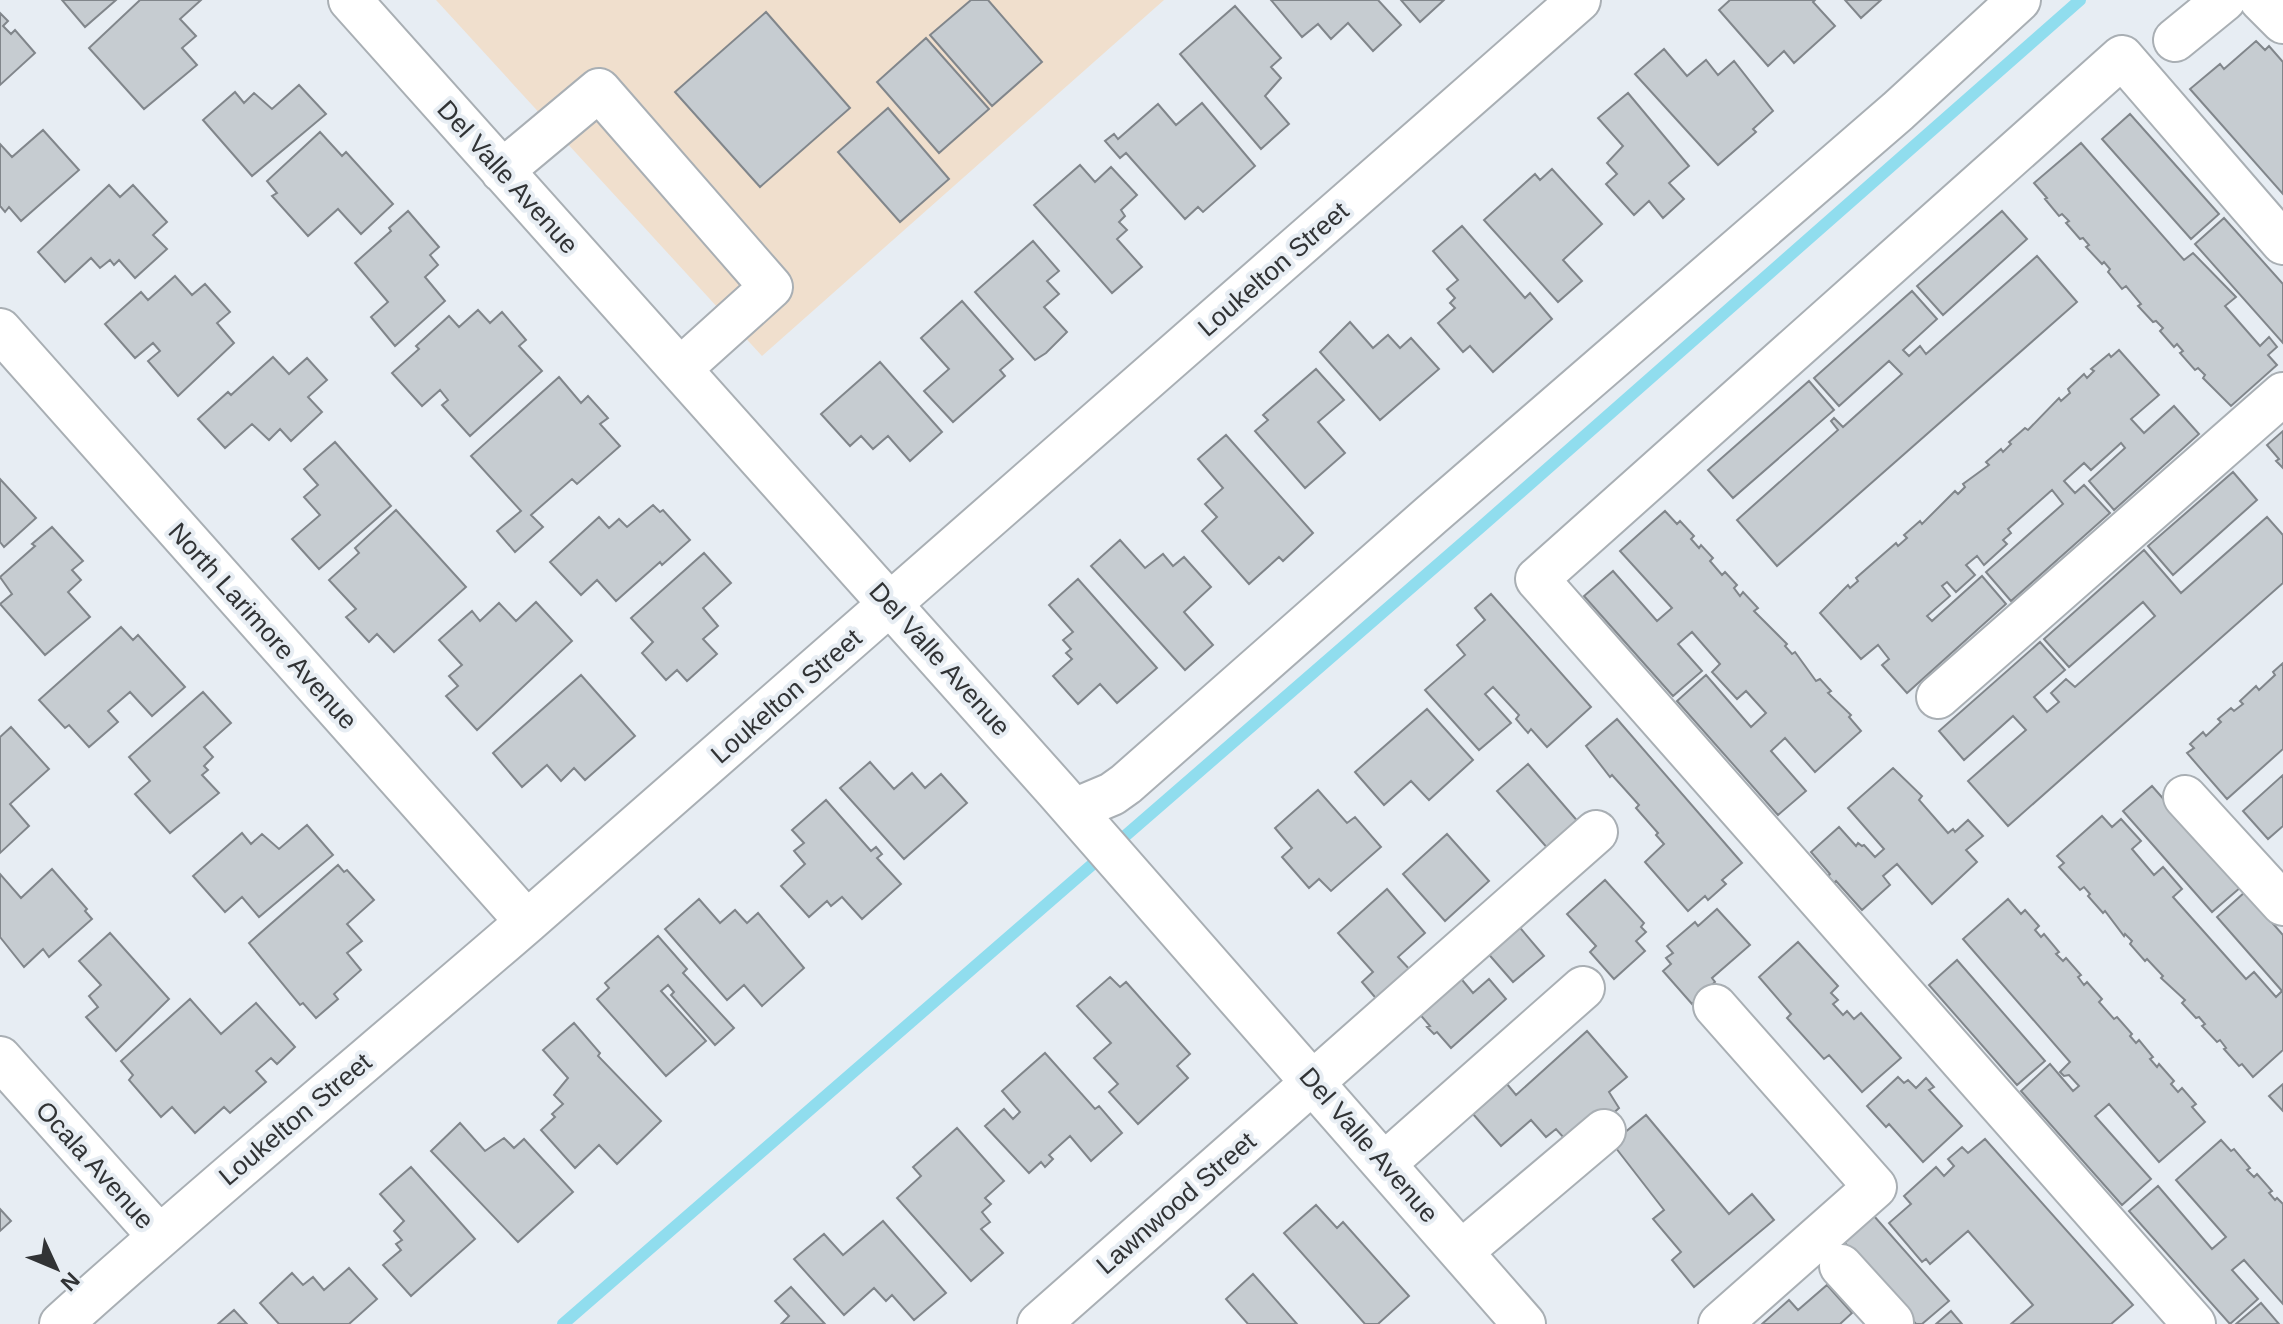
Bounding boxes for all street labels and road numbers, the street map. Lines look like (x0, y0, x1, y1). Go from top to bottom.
street label: Del Valle Avenue (431, 94, 585, 260)
street label: Loukelton Street (1192, 195, 1355, 342)
street label: North Larimore Avenue (163, 517, 363, 735)
street label: Del Valle Avenue (863, 576, 1017, 742)
street label: Loukelton Street (705, 622, 868, 769)
street label: Loukelton Street (213, 1046, 378, 1191)
street label: Del Valle Avenue (1294, 1061, 1444, 1229)
street label: Ocala Avenue (30, 1095, 160, 1235)
street label: Lawnwood Street (1090, 1125, 1262, 1280)

